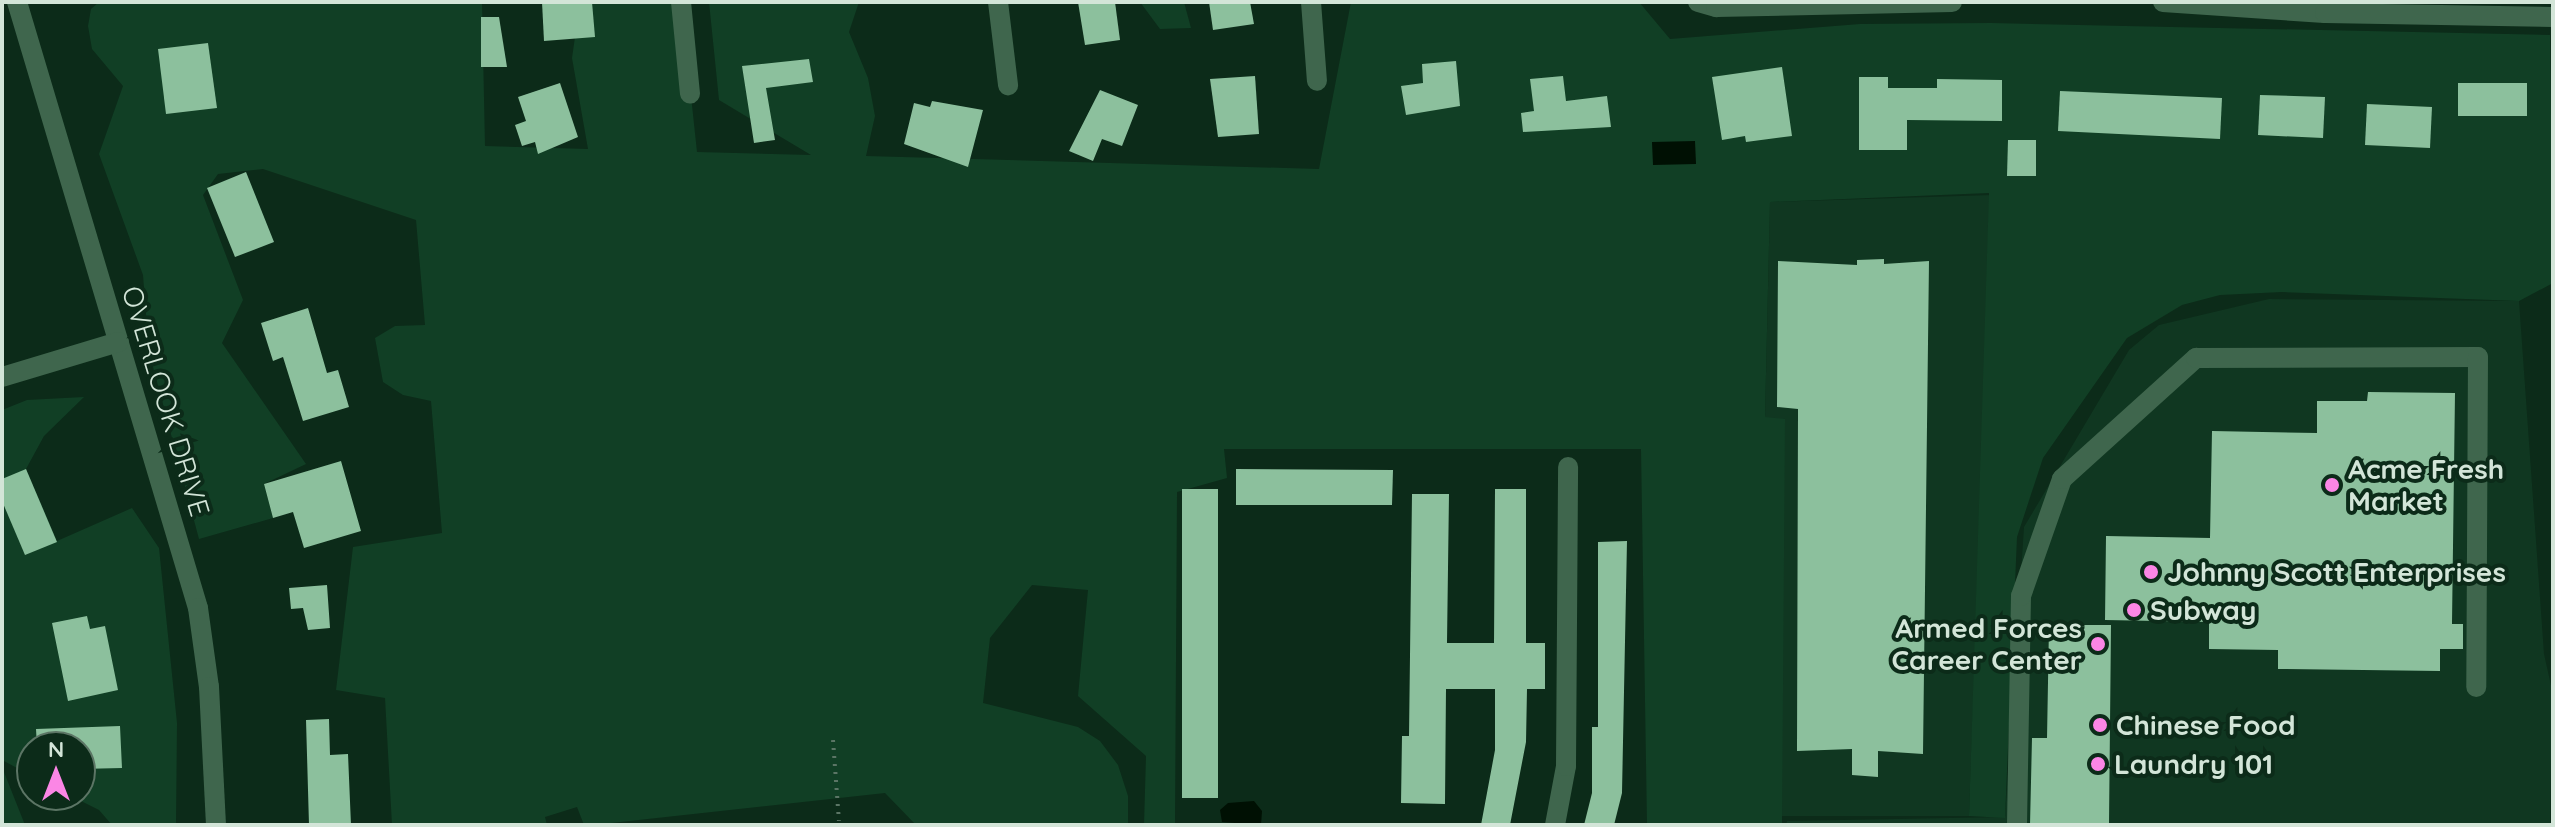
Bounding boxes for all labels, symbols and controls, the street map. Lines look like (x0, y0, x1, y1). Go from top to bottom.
street label: OVERLOOK DRIVE (115, 282, 217, 520)
place label: Acme Fresh Market (2348, 452, 2504, 518)
marker: Acme Fresh Market (2323, 476, 2341, 494)
place label: Johnny Scott Enterprises (2167, 555, 2506, 589)
marker: Johnny Scott Enterprises (2142, 563, 2160, 581)
place label: Subway (2150, 593, 2256, 627)
marker: Subway (2125, 601, 2143, 619)
place label: Armed Forces Career Center (1892, 611, 2082, 677)
marker: Armed Forces Career Center (2089, 635, 2107, 653)
place label: Chinese Food (2116, 708, 2295, 742)
marker: Chinese Food (2091, 716, 2109, 734)
north arrow (16, 731, 96, 811)
text: N (48, 735, 64, 763)
place label: Laundry 101 (2114, 747, 2273, 781)
marker: Laundry 101 (2089, 755, 2107, 773)

